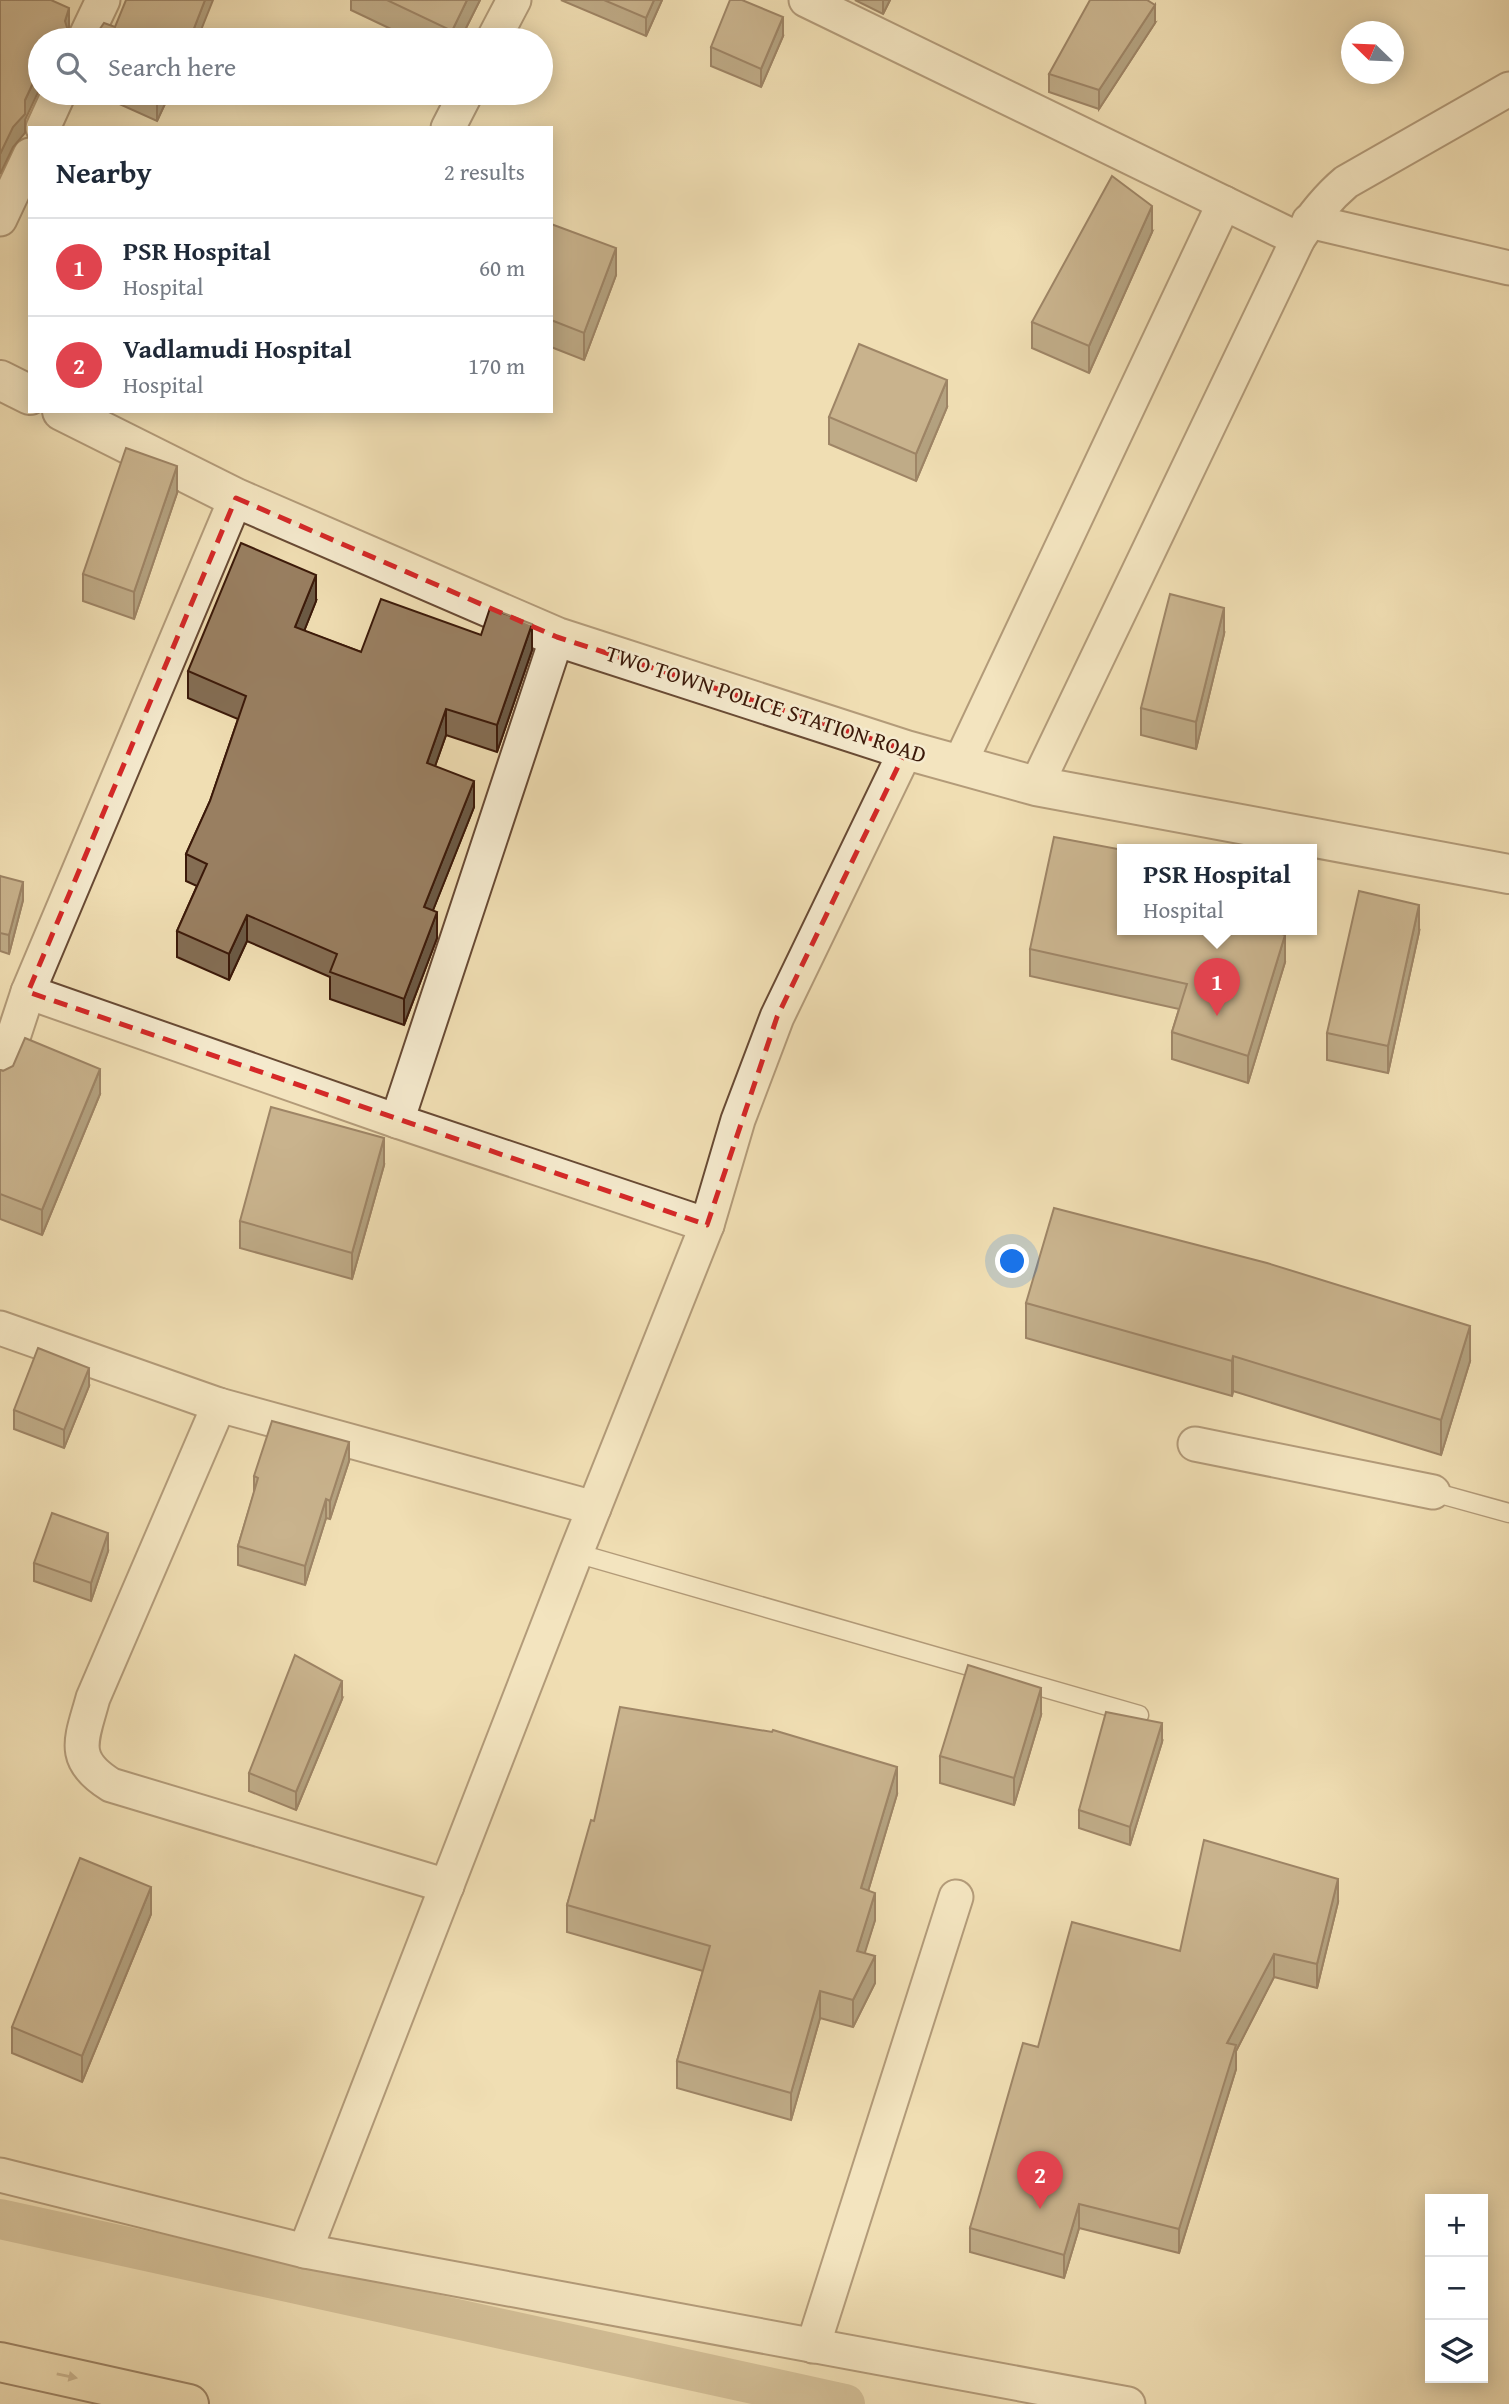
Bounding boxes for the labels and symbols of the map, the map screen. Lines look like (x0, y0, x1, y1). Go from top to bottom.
north arrow (1341, 21, 1404, 84)
street label: TWO TOWN POLICE STATION ROAD (602, 636, 931, 771)
pin: 1 (1194, 958, 1240, 1016)
your location (995, 1244, 1029, 1278)
pin: 2 (1017, 2151, 1063, 2209)
one-way arrow (56, 2371, 78, 2382)

